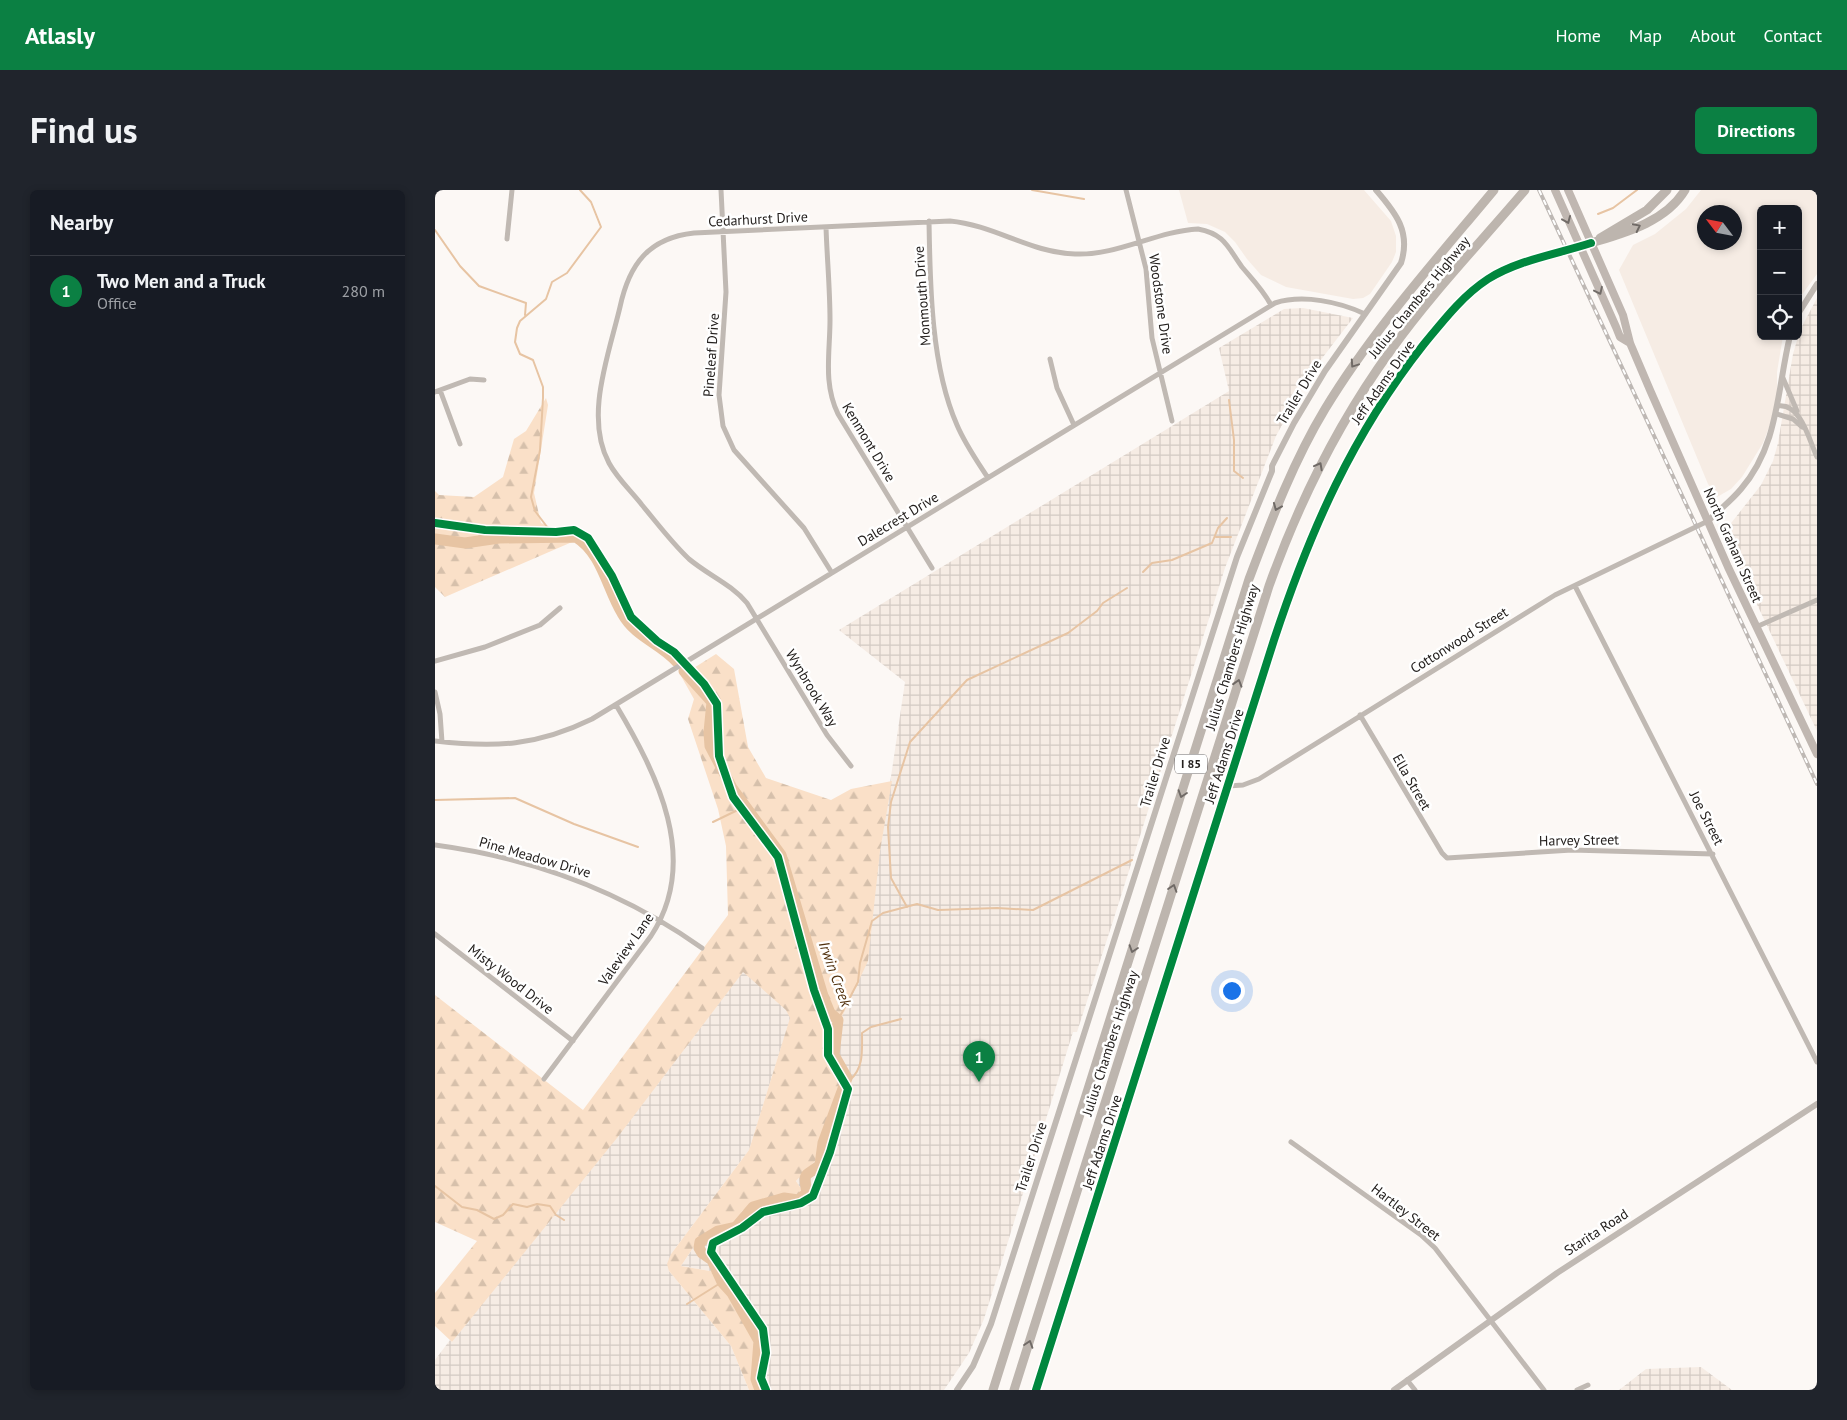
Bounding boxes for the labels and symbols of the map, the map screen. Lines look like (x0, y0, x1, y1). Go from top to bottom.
north arrow (1697, 205, 1742, 250)
street label: Cedarhurst Drive (708, 207, 808, 231)
one-way arrow (1561, 215, 1572, 224)
one-way arrow (1632, 223, 1641, 233)
street label: Julius Chambers Highway (1364, 232, 1474, 362)
street label: Monmouth Drive (910, 245, 934, 347)
street label: Woodstone Drive (1145, 253, 1177, 355)
one-way arrow (1593, 286, 1603, 295)
street label: Pineleaf Drive (699, 312, 723, 398)
street label: Jeff Adams Drive (1347, 337, 1419, 428)
street label: Trailer Drive (1273, 356, 1325, 428)
one-way arrow (1351, 358, 1360, 368)
street label: Kenmont Drive (838, 399, 900, 485)
one-way arrow (1313, 462, 1323, 471)
street label: North Graham Street (1700, 485, 1767, 606)
street label: Dalecrest Drive (854, 488, 942, 550)
one-way arrow (1273, 502, 1284, 511)
street label: Julius Chambers Highway (1201, 581, 1263, 733)
street label: Cottonwood Street (1407, 603, 1511, 677)
street label: Wynbrook Way (782, 646, 842, 730)
one-way arrow (1233, 680, 1243, 688)
street label: Jeff Adams Drive (1200, 706, 1248, 807)
street label: Trailer Drive (1136, 735, 1174, 809)
street label: Ella Street (1389, 751, 1435, 814)
road number: I 85 (1175, 754, 1207, 774)
street label: Joe Street (1685, 787, 1728, 848)
one-way arrow (1177, 789, 1187, 797)
street label: Harvey Street (1539, 830, 1619, 850)
street label: Pine Meadow Drive (477, 832, 593, 882)
one-way arrow (1168, 885, 1178, 893)
street label: Valeview Lane (594, 909, 658, 990)
water label: Irwin Creek (815, 938, 857, 1010)
street label: Misty Wood Drive (465, 940, 557, 1018)
one-way arrow (1128, 944, 1138, 952)
street label: Julius Chambers Highway (1078, 968, 1142, 1119)
your location (1219, 978, 1245, 1004)
pin: 1 (963, 1041, 995, 1082)
street label: Jeff Adams Drive (1078, 1092, 1126, 1193)
street label: Trailer Drive (1011, 1120, 1051, 1194)
street label: Hartley Street (1368, 1179, 1444, 1245)
street label: Starita Road (1561, 1205, 1631, 1259)
one-way arrow (1023, 1340, 1033, 1348)

